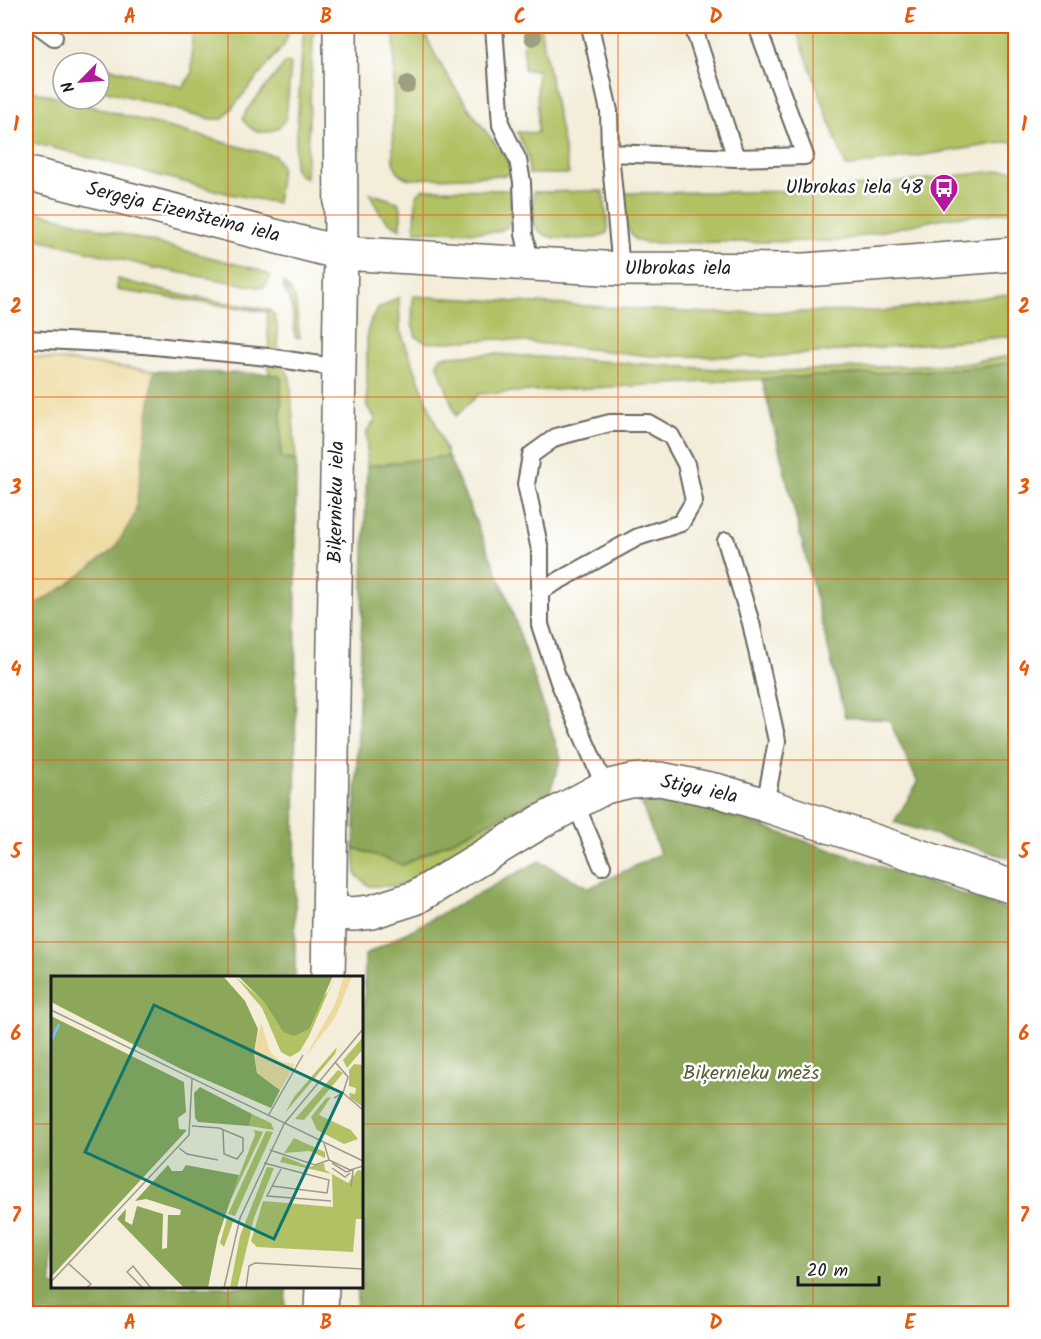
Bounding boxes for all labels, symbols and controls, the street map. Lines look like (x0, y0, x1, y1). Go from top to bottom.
text: A (124, 2, 136, 34)
text: B (320, 2, 332, 34)
text: C (514, 2, 526, 34)
text: D (709, 2, 723, 34)
text: E (904, 2, 916, 34)
north arrow (51, 51, 111, 111)
text: N (55, 77, 82, 97)
text: 1 (13, 110, 19, 142)
text: 1 (1021, 110, 1027, 142)
place label: Ulbrokas iela 48 (786, 172, 924, 204)
bus stop icon: Ulbrokas iela 48 (928, 172, 960, 214)
street label: Sergeja Eizenšteina iela (83, 173, 283, 253)
street label: Ulbrokas iela (625, 253, 731, 285)
text: 2 (10, 292, 22, 324)
text: 2 (1018, 292, 1030, 324)
street label: Biķernieku iela (320, 440, 354, 564)
text: 3 (10, 473, 22, 505)
text: 3 (1018, 473, 1030, 505)
text: 4 (11, 655, 22, 687)
text: 4 (1019, 655, 1030, 687)
street label: Stigu iela (657, 766, 741, 814)
text: 5 (10, 837, 23, 869)
text: 5 (1018, 837, 1031, 869)
inset map (51, 976, 363, 1288)
text: 6 (11, 1019, 22, 1051)
text: 6 (1019, 1019, 1030, 1051)
park label: Biķernieku mežs (683, 1058, 820, 1090)
text: 7 (11, 1201, 21, 1233)
text: 7 (1019, 1201, 1029, 1233)
scale bar (798, 1249, 879, 1287)
text: 20 m (807, 1257, 848, 1286)
text: A (124, 1308, 136, 1339)
text: B (320, 1308, 332, 1339)
text: C (514, 1308, 526, 1339)
text: D (709, 1308, 723, 1339)
text: E (904, 1308, 916, 1339)

